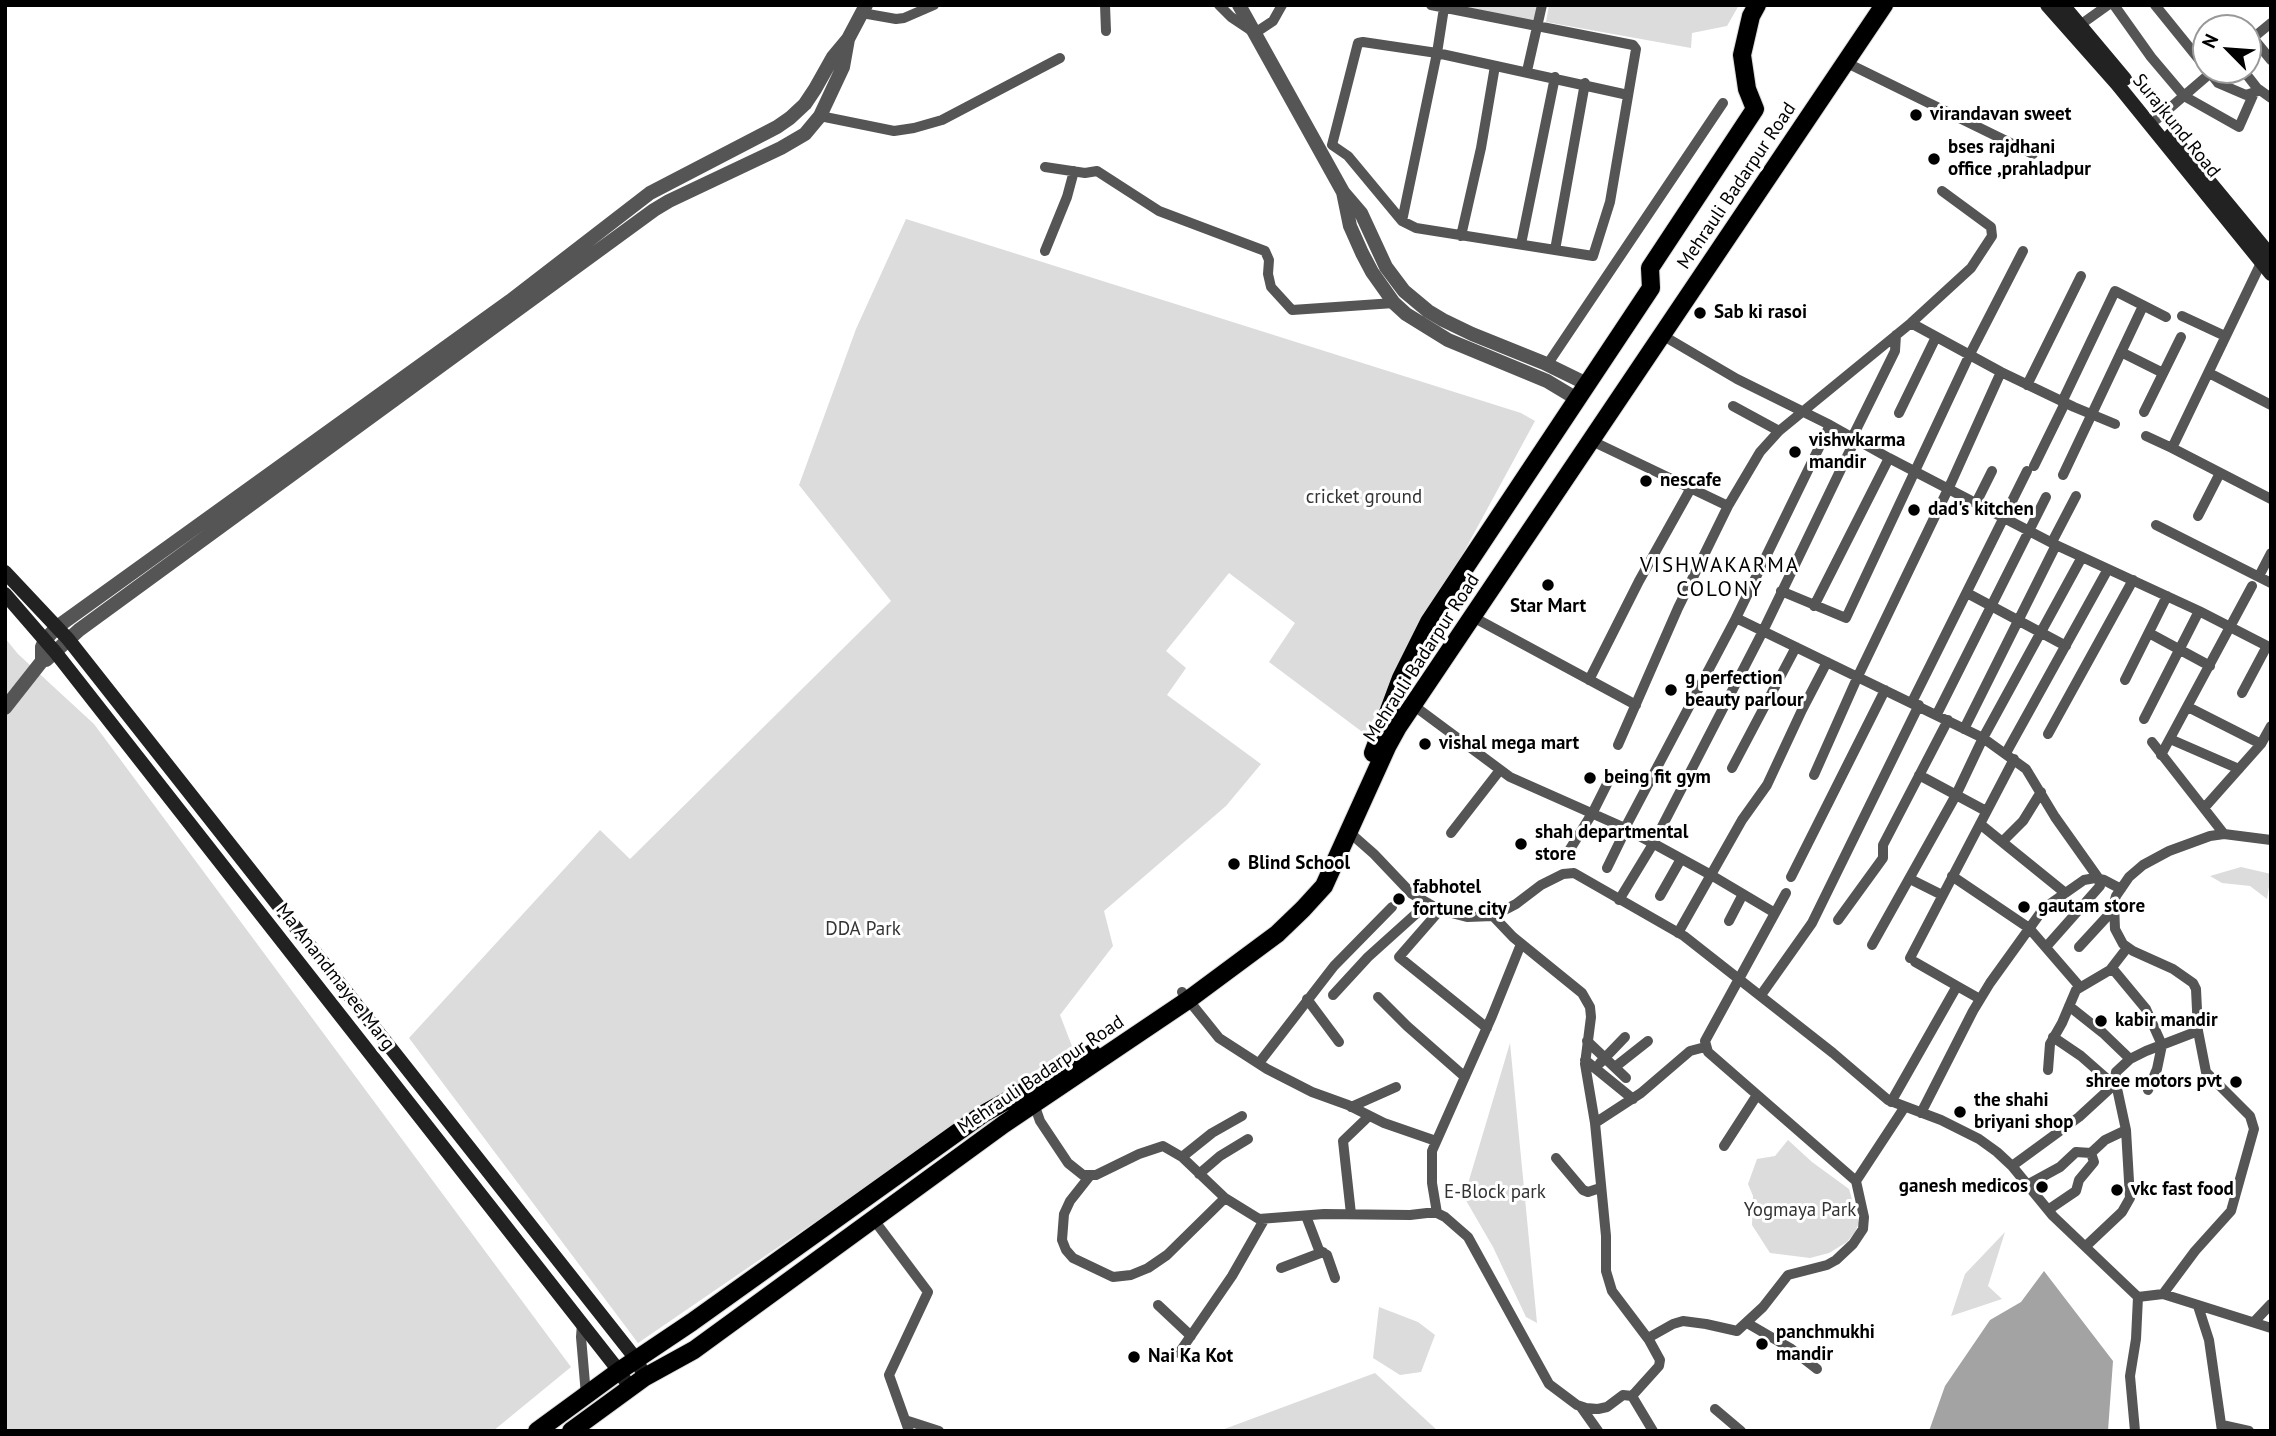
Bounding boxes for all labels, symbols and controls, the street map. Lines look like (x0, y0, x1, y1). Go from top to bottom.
north arrow (2192, 14, 2262, 84)
text: N (2196, 30, 2223, 52)
street label: Surajkund Road (2127, 70, 2225, 182)
street label: Mehrauli Badarpur Road (1673, 98, 1801, 274)
place label: virandavan sweet (1930, 104, 2071, 126)
marker: virandavan sweet (1908, 107, 1924, 123)
place label: bses rajdhani office ,prahladpur (1948, 137, 2091, 181)
marker: bses rajdhani office ,prahladpur (1926, 151, 1942, 167)
place label: Sab ki rasoi (1714, 302, 1807, 324)
marker: Sab ki rasoi (1692, 305, 1708, 321)
place label: vishwkarma mandir (1809, 430, 1905, 474)
marker: vishwkarma mandir (1787, 444, 1803, 460)
place label: nescafe (1660, 470, 1721, 492)
marker: nescafe (1638, 473, 1654, 489)
park label: cricket ground (1306, 487, 1422, 509)
place label: dad's kitchen (1928, 499, 2034, 521)
marker: dad's kitchen (1906, 502, 1922, 518)
district label: VISHWAKARMA COLONY (1641, 553, 1799, 603)
street label: Mehrauli Badarpur Road (1359, 570, 1485, 746)
marker: Star Mart (1540, 577, 1556, 593)
place label: Star Mart (1510, 596, 1586, 618)
place label: g perfection beauty parlour (1685, 668, 1804, 712)
marker: g perfection beauty parlour (1663, 682, 1679, 698)
place label: vishal mega mart (1439, 733, 1579, 755)
marker: vishal mega mart (1417, 736, 1433, 752)
place label: being fit gym (1604, 767, 1711, 789)
marker: being fit gym (1582, 770, 1598, 786)
place label: shah departmental store (1535, 822, 1688, 866)
marker: shah departmental store (1513, 836, 1529, 852)
place label: Blind School (1248, 853, 1350, 875)
marker: Blind School (1226, 856, 1242, 872)
place label: fabhotel fortune city (1413, 877, 1507, 921)
marker: fabhotel fortune city (1391, 891, 1407, 907)
place label: gautam store (2038, 896, 2145, 918)
street label: Ma Anandmayee Marg (271, 899, 399, 1055)
marker: gautam store (2016, 899, 2032, 915)
park label: DDA Park (825, 919, 901, 941)
place label: kabir mandir (2115, 1010, 2218, 1032)
street label: Mehrauli Badarpur Road (953, 1011, 1129, 1139)
marker: kabir mandir (2093, 1013, 2109, 1029)
place label: shree motors pvt (2086, 1071, 2222, 1093)
marker: shree motors pvt (2228, 1074, 2244, 1090)
place label: the shahi briyani shop (1974, 1090, 2074, 1134)
marker: the shahi briyani shop (1952, 1104, 1968, 1120)
place label: ganesh medicos (1899, 1176, 2028, 1198)
marker: ganesh medicos (2034, 1179, 2050, 1195)
place label: vkc fast food (2131, 1179, 2234, 1201)
park label: E-Block park (1444, 1182, 1546, 1204)
marker: vkc fast food (2109, 1182, 2125, 1198)
park label: Yogmaya Park (1744, 1200, 1856, 1222)
place label: panchmukhi mandir (1776, 1322, 1875, 1366)
marker: panchmukhi mandir (1754, 1336, 1770, 1352)
place label: Nai Ka Kot (1148, 1346, 1233, 1368)
marker: Nai Ka Kot (1126, 1349, 1142, 1365)

